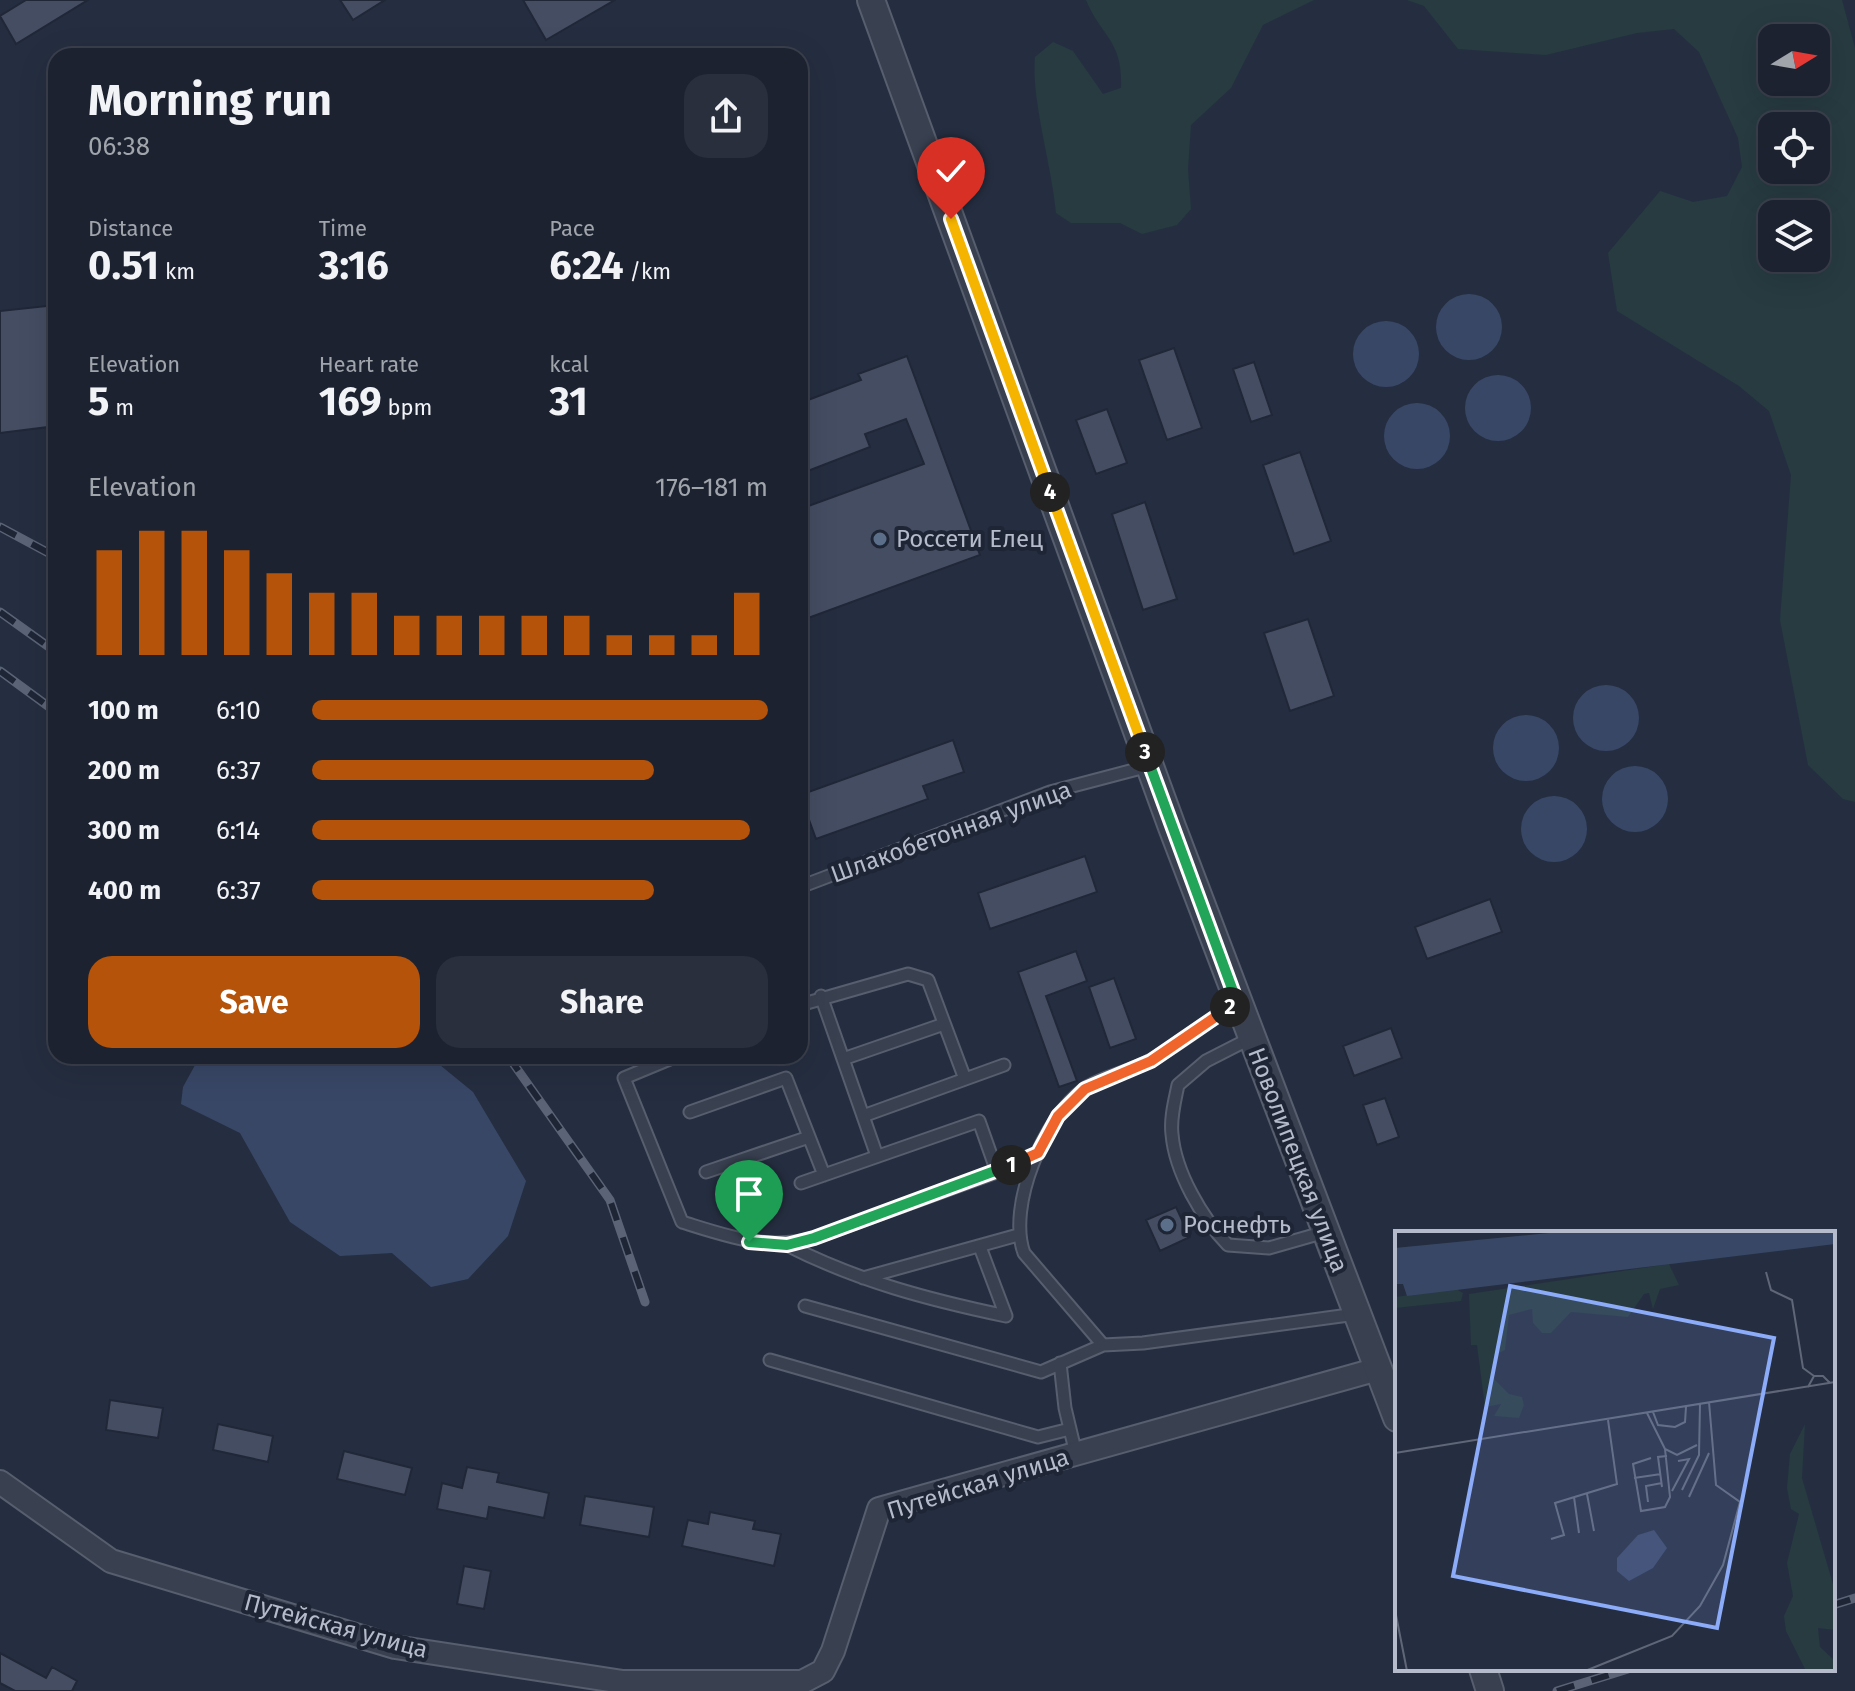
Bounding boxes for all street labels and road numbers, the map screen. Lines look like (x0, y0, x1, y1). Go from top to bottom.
street label: Шлакобетонная улица (827, 775, 1075, 889)
street label: Новолипецкая улица (1242, 1044, 1354, 1276)
street label: Путейская улица (884, 1443, 1072, 1525)
street label: Путейская улица (241, 1588, 431, 1664)

